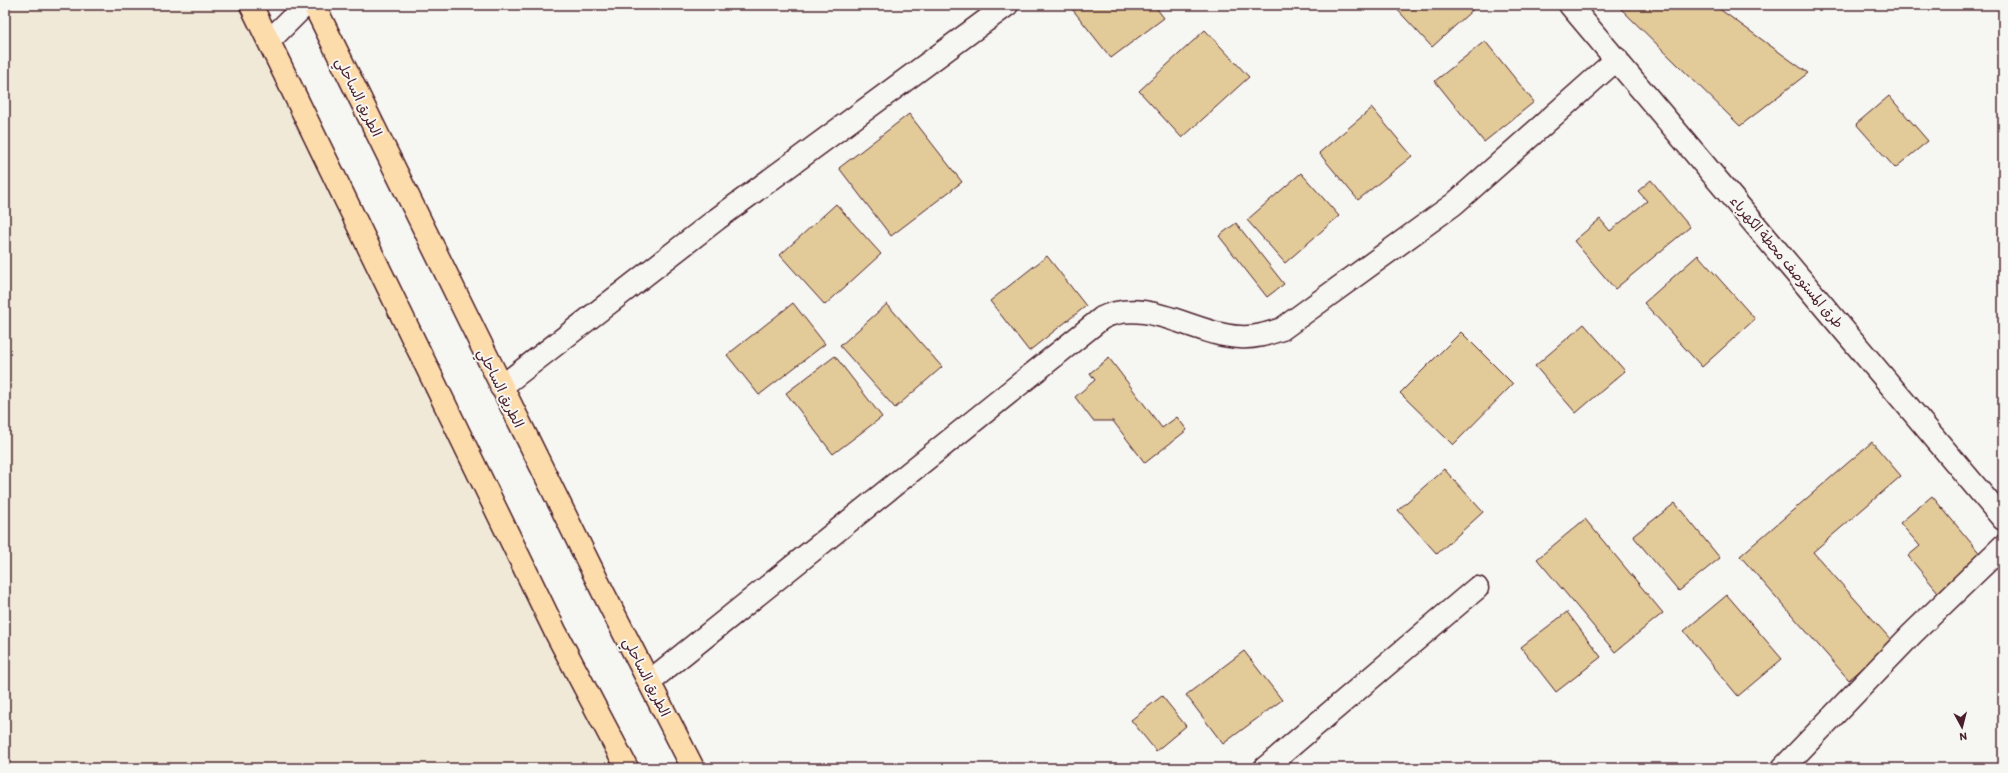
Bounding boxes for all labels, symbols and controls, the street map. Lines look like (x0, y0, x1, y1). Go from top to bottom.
street label: الطريق الساحلي (328, 55, 385, 141)
street label: طرق المستوصف محطة الكهرباء (1726, 193, 1847, 332)
street label: الطريق الساحلي (470, 346, 527, 432)
street label: الطريق الساحلي (616, 635, 674, 721)
north arrow (1942, 707, 1982, 747)
text: N (1959, 730, 1968, 743)

